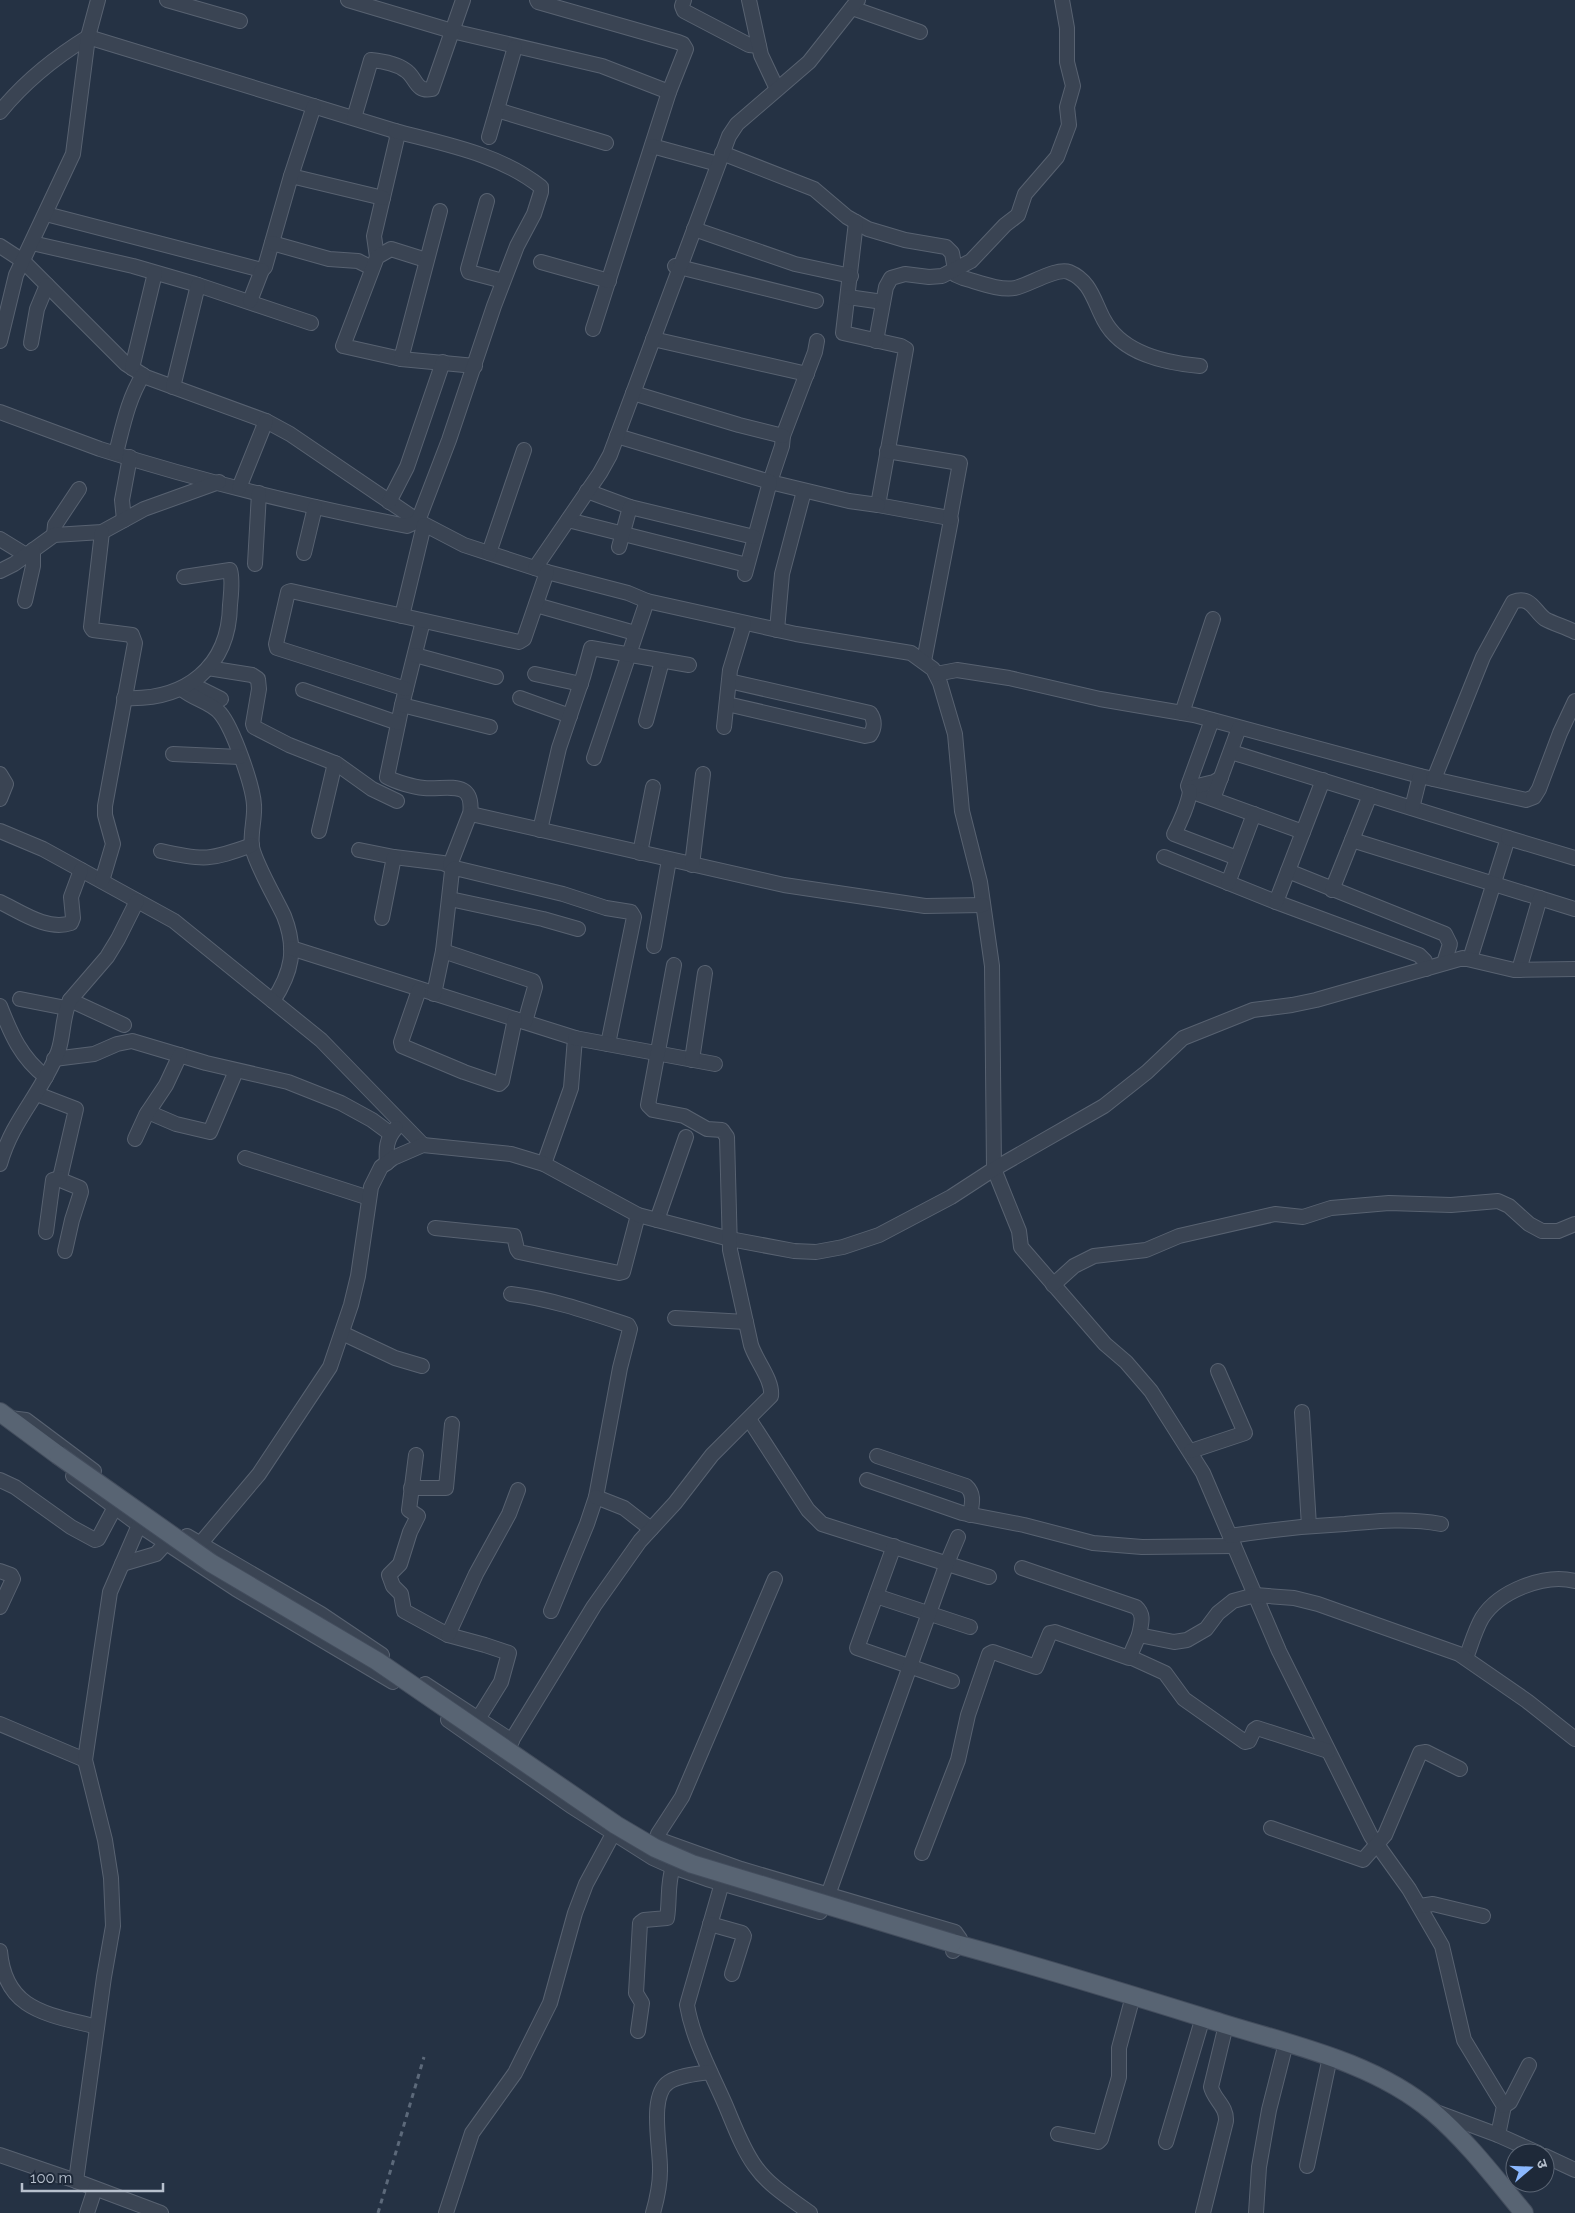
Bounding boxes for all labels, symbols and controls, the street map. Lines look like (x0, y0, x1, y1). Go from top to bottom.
north arrow (1505, 2143, 1555, 2193)
text: उ (1533, 2157, 1551, 2171)
scale bar (22, 2160, 164, 2192)
text: 100 m (30, 2169, 72, 2187)

